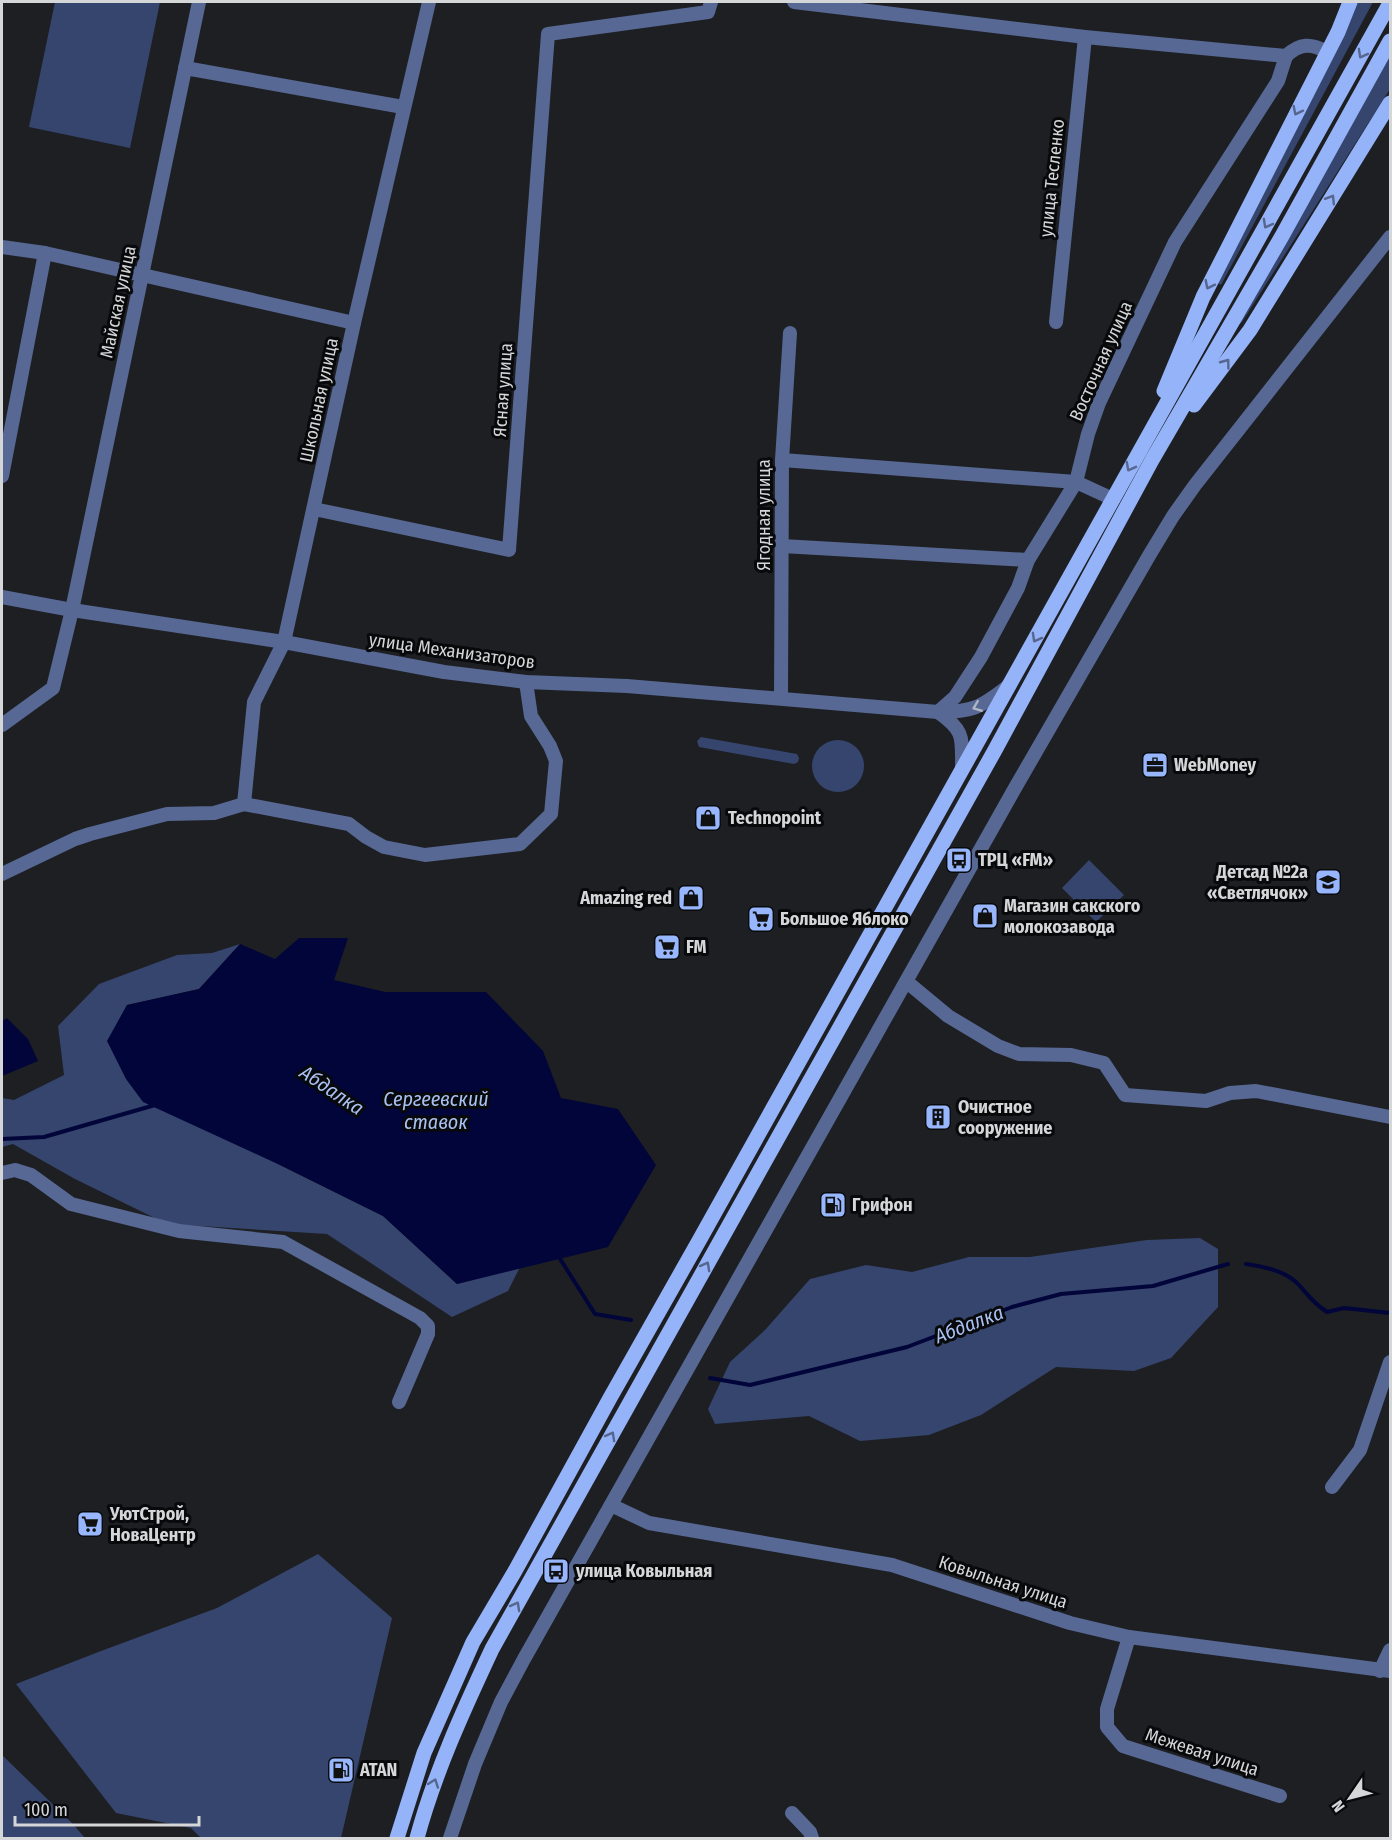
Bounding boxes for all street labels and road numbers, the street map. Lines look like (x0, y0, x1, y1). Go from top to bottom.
street label: улица Тесленко (1035, 118, 1069, 238)
street label: Майская улица (95, 244, 141, 360)
street label: Восточная улица (1065, 297, 1137, 424)
street label: Школьная улица (295, 336, 343, 464)
street label: Ясная улица (489, 342, 517, 438)
street label: Ягодная улица (753, 459, 775, 571)
street label: улица Механизаторов (368, 628, 536, 674)
street label: Ковыльная улица (936, 1551, 1070, 1613)
street label: Межевая улица (1143, 1723, 1262, 1781)

